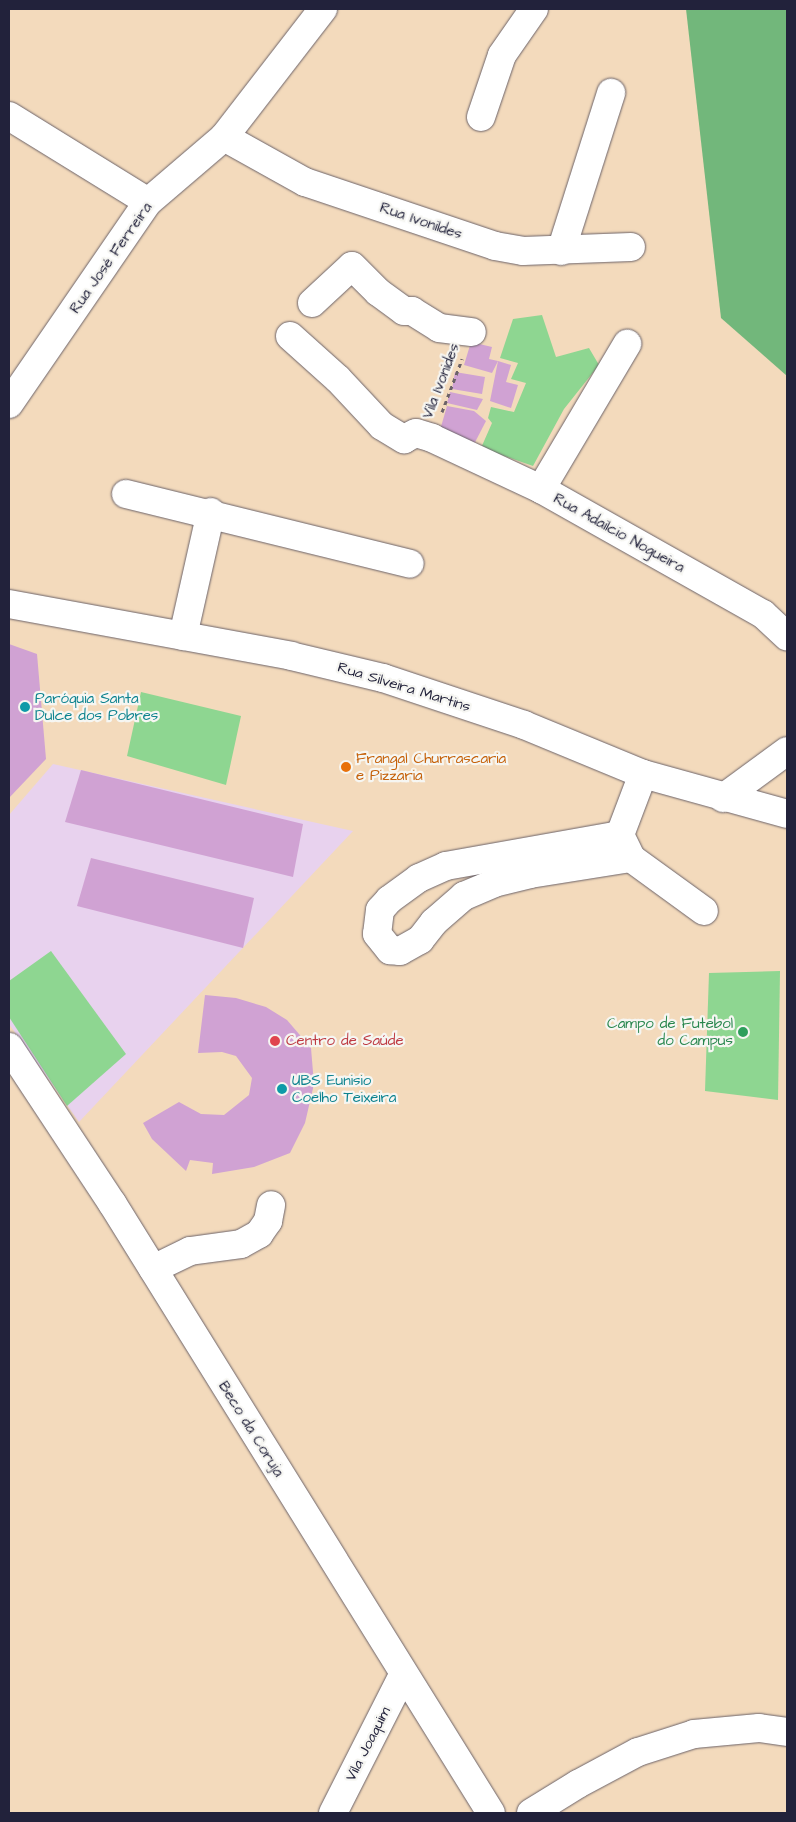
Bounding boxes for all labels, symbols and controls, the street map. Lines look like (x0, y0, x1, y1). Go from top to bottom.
street label: Rua José Ferreira (66, 199, 156, 317)
street label: Rua Ivonildes (377, 199, 465, 243)
street label: Vila Ivonides (418, 341, 464, 421)
street label: Rua Adailcio Nogueira (550, 489, 688, 577)
street label: Rua Silveira Martins (335, 658, 473, 716)
place label: Paróquia Santa Dulce dos Pobres (35, 689, 158, 724)
marker: Paróquia Santa Dulce dos Pobres (19, 701, 31, 713)
place label: Frangal Churrascaria e Pizzaria (356, 749, 506, 784)
marker: Frangal Churrascaria e Pizzaria (340, 761, 352, 773)
place label: Campo de Futebol do Campus (607, 1014, 733, 1049)
marker: Campo de Futebol do Campus (737, 1026, 749, 1038)
place label: Centro de Saúde (286, 1032, 404, 1050)
marker: Centro de Saúde (268, 1034, 282, 1048)
place label: UBS Eunisio Coelho Teixeira (292, 1071, 396, 1106)
marker: UBS Eunisio Coelho Teixeira (276, 1083, 288, 1095)
street label: Beco da Coruja (214, 1378, 288, 1480)
street label: Vila Joaquim (342, 1704, 394, 1784)

